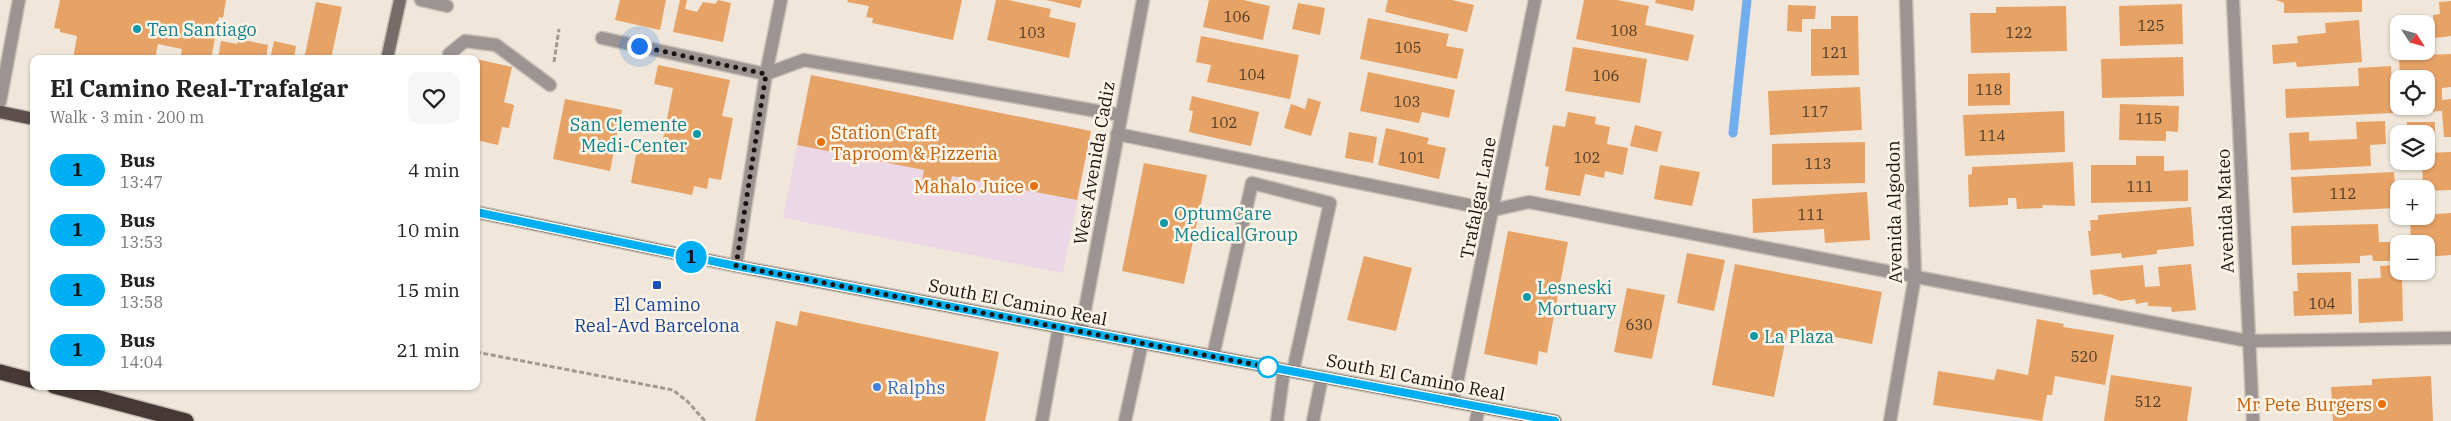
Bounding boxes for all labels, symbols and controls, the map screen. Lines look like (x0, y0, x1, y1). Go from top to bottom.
house number: 106 (1223, 7, 1251, 26)
north arrow (2390, 15, 2435, 60)
map controls (2390, 15, 2435, 280)
house number: 125 (2137, 16, 2165, 35)
place label: Ten Santiago (147, 18, 257, 41)
house number: 108 (1610, 21, 1638, 40)
marker: Ten Santiago (131, 23, 143, 35)
house number: 103 (1018, 23, 1046, 42)
house number: 122 (2005, 23, 2033, 42)
your location (627, 34, 652, 59)
house number: 105 (1394, 38, 1422, 57)
house number: 121 (1821, 43, 1849, 62)
house number: 104 (1238, 65, 1266, 84)
house number: 106 (1592, 66, 1620, 85)
button: locate (2390, 70, 2435, 115)
text: El Camino Real-Trafalgar (50, 72, 348, 104)
button: heart (408, 72, 460, 124)
street label: West Avenida Cadiz (1068, 79, 1120, 247)
house number: 118 (1975, 80, 2003, 99)
house number: 103 (1393, 92, 1421, 111)
house number: 117 (1801, 102, 1829, 121)
text: Walk · 3 min · 200 m (50, 107, 204, 127)
house number: 115 (2135, 109, 2163, 128)
place label: San Clemente Medi-Center (570, 113, 687, 157)
house number: 102 (1210, 113, 1238, 132)
place label: Station Craft Taproom & Pizzeria (831, 121, 998, 165)
button: layers (2390, 125, 2435, 170)
house number: 114 (1978, 126, 2006, 145)
marker: San Clemente Medi-Center (691, 128, 703, 140)
street label: Trafalgar Lane (1455, 135, 1501, 261)
marker: Station Craft Taproom & Pizzeria (815, 136, 827, 148)
street label: Avenida Algodon (1881, 140, 1907, 284)
text: Bus (120, 148, 155, 172)
house number: 101 (1398, 148, 1426, 167)
house number: 102 (1573, 148, 1601, 167)
street label: Avenida Mateo (2211, 148, 2239, 274)
house number: 113 (1804, 154, 1832, 173)
text: 1 (72, 158, 83, 181)
text: 4 min (408, 158, 460, 182)
text: 13:47 (120, 172, 163, 192)
place label: Mahalo Juice (914, 175, 1024, 198)
house number: 111 (2126, 177, 2154, 196)
marker: Mahalo Juice (1028, 180, 1040, 192)
button: + (2390, 180, 2435, 225)
house number: 112 (2329, 184, 2357, 203)
place label: OptumCare Medical Group (1174, 202, 1298, 246)
house number: 111 (1797, 205, 1825, 224)
text: Bus (120, 208, 155, 232)
marker: OptumCare Medical Group (1158, 217, 1170, 229)
text: 1 (72, 218, 83, 241)
text: 10 min (397, 218, 460, 242)
text: 13:53 (120, 232, 163, 252)
button: − (2390, 235, 2435, 280)
line badge: 1 (675, 241, 707, 273)
text: 1 (686, 245, 696, 268)
text: Bus (120, 268, 155, 292)
street label: South El Camino Real (927, 273, 1109, 331)
place label: Lesneski Mortuary (1537, 276, 1617, 320)
text: 1 (72, 278, 83, 301)
text: 15 min (397, 278, 460, 302)
marker: El Camino Real-Avd Barcelona (651, 279, 663, 291)
marker: Lesneski Mortuary (1521, 291, 1533, 303)
text: 13:58 (120, 292, 163, 312)
place label: El Camino Real-Avd Barcelona (574, 293, 740, 337)
house number: 104 (2308, 294, 2336, 313)
house number: 630 (1625, 315, 1653, 334)
place label: La Plaza (1764, 325, 1834, 348)
text: Bus (120, 328, 155, 352)
marker: La Plaza (1748, 330, 1760, 342)
text: 1 (72, 338, 83, 361)
text: 21 min (397, 338, 460, 362)
house number: 520 (2070, 347, 2098, 366)
street label: South El Camino Real (1325, 348, 1507, 406)
text: 14:04 (120, 352, 163, 372)
unlabelled marker (1257, 356, 1279, 378)
place label: Ralphs (887, 376, 945, 399)
marker: Ralphs (871, 381, 883, 393)
house number: 512 (2134, 392, 2162, 411)
place label: Mr Pete Burgers (2236, 393, 2372, 416)
marker: Mr Pete Burgers (2376, 398, 2388, 410)

